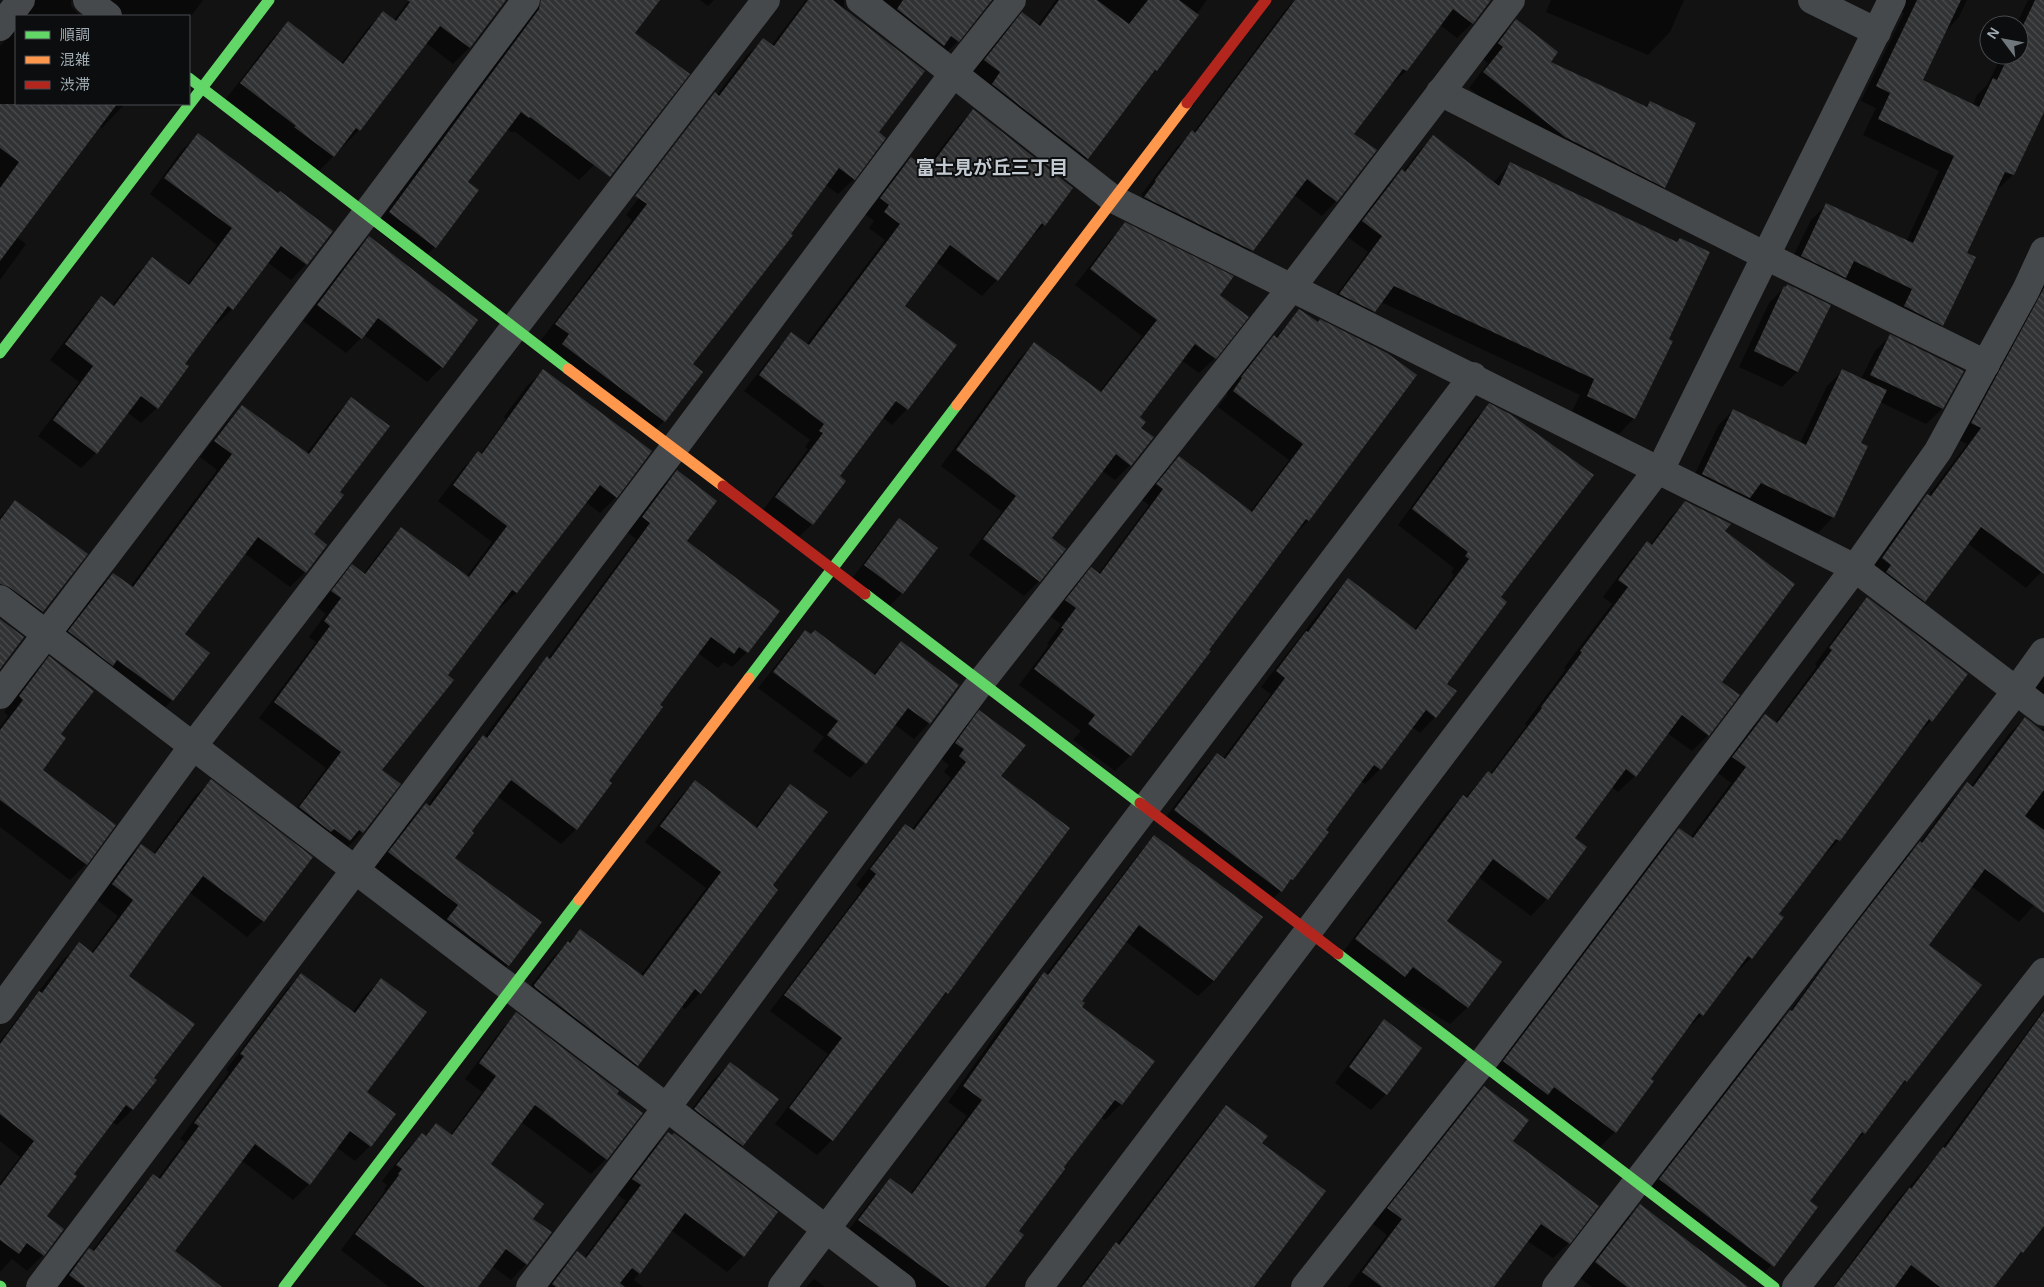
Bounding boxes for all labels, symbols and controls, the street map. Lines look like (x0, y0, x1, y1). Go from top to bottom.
legend (15, 15, 190, 105)
north arrow (1979, 15, 2029, 65)
text: N (1984, 25, 2002, 42)
text: 順調 (60, 26, 90, 43)
text: 混雑 (60, 51, 90, 68)
text: 渋滞 (60, 76, 90, 93)
district label: 富士見が丘三丁目 (916, 157, 1068, 178)

